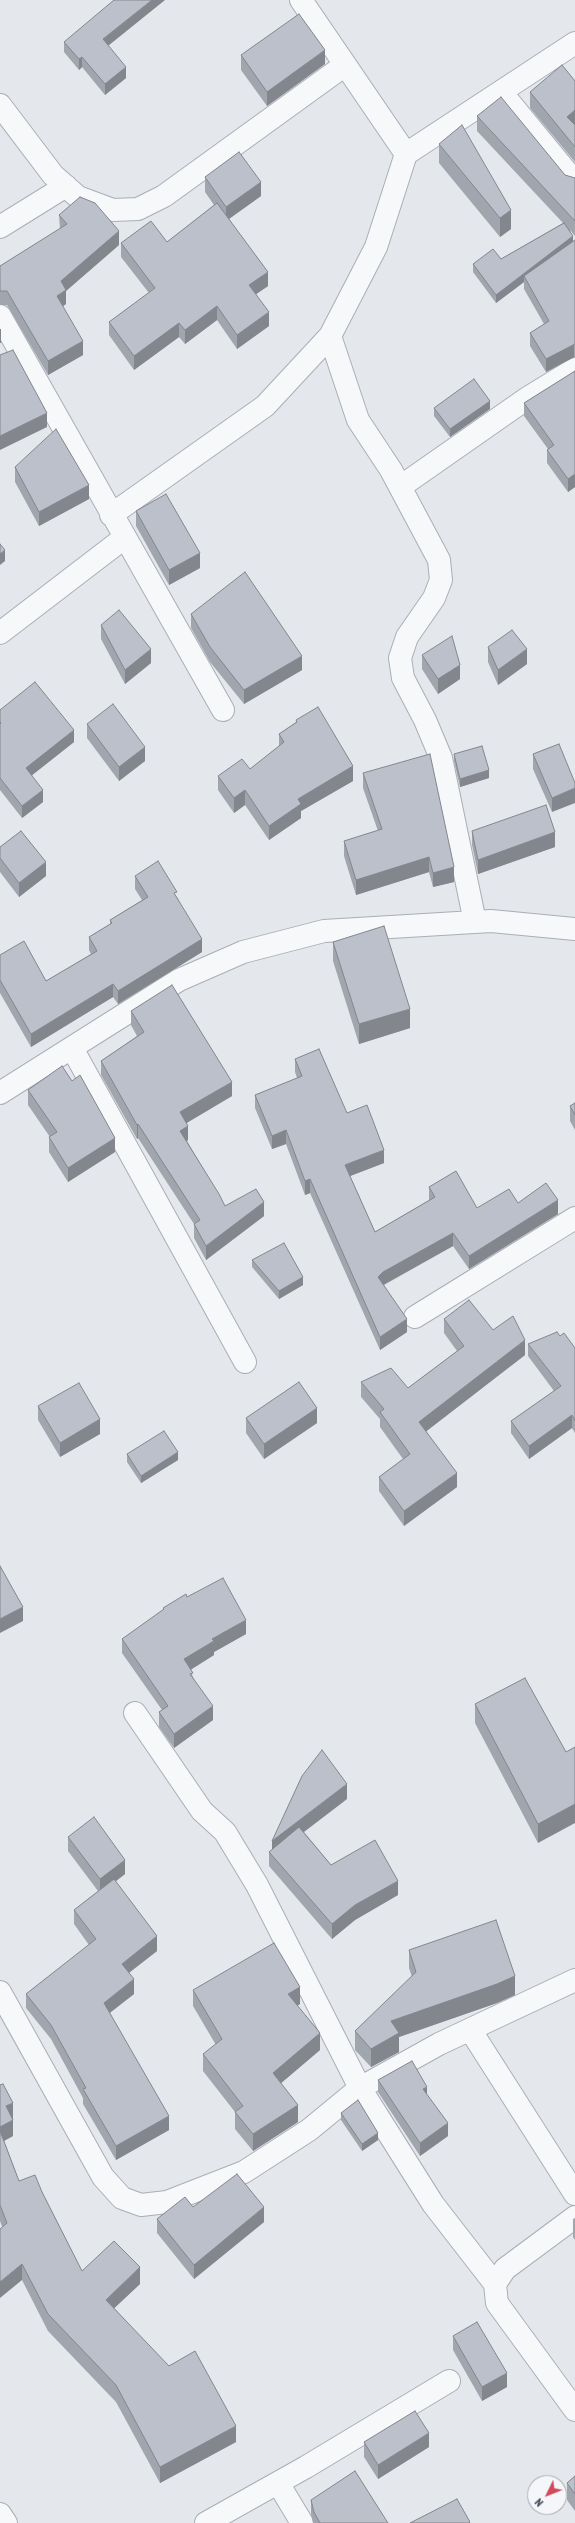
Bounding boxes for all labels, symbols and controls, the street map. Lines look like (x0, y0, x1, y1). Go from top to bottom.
north arrow (527, 2475, 567, 2515)
text: N (532, 2496, 546, 2509)

